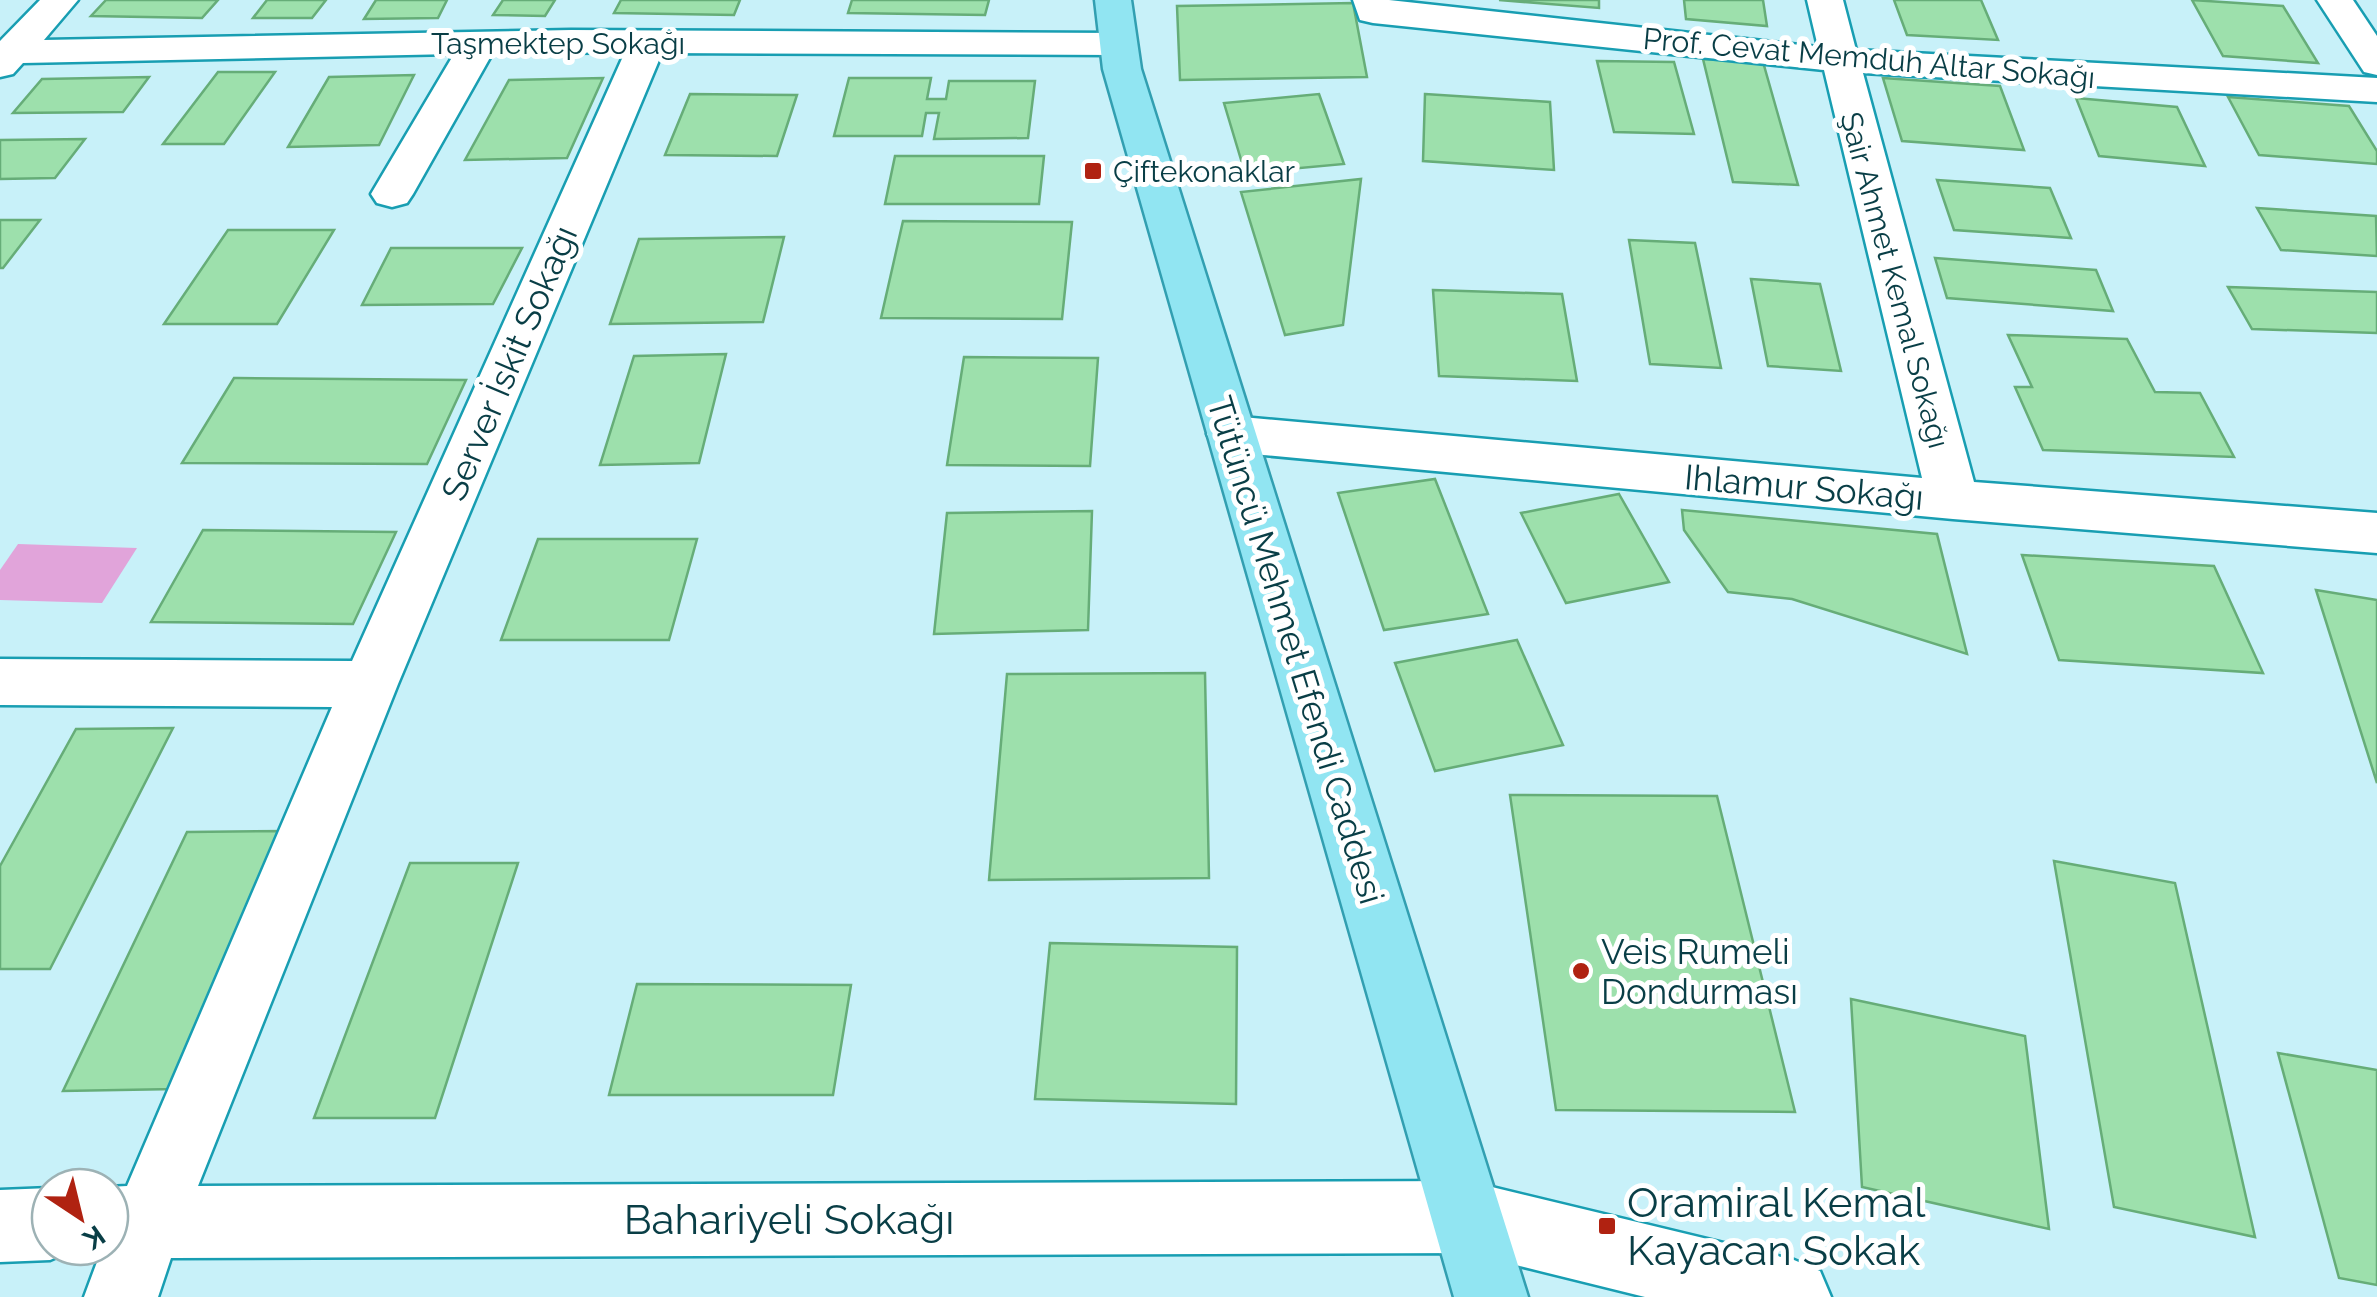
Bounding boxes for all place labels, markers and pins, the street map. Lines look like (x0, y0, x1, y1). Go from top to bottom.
place label: Çiftekonaklar (1113, 154, 1296, 189)
marker: Çiftekonaklar (1082, 160, 1104, 182)
place label: Veis Rumeli Dondurması (1601, 931, 1798, 1012)
marker: Veis Rumeli Dondurması (1570, 960, 1592, 982)
place label: Oramiral Kemal Kayacan Sokak (1627, 1178, 1926, 1275)
marker: Oramiral Kemal Kayacan Sokak (1596, 1215, 1618, 1237)

